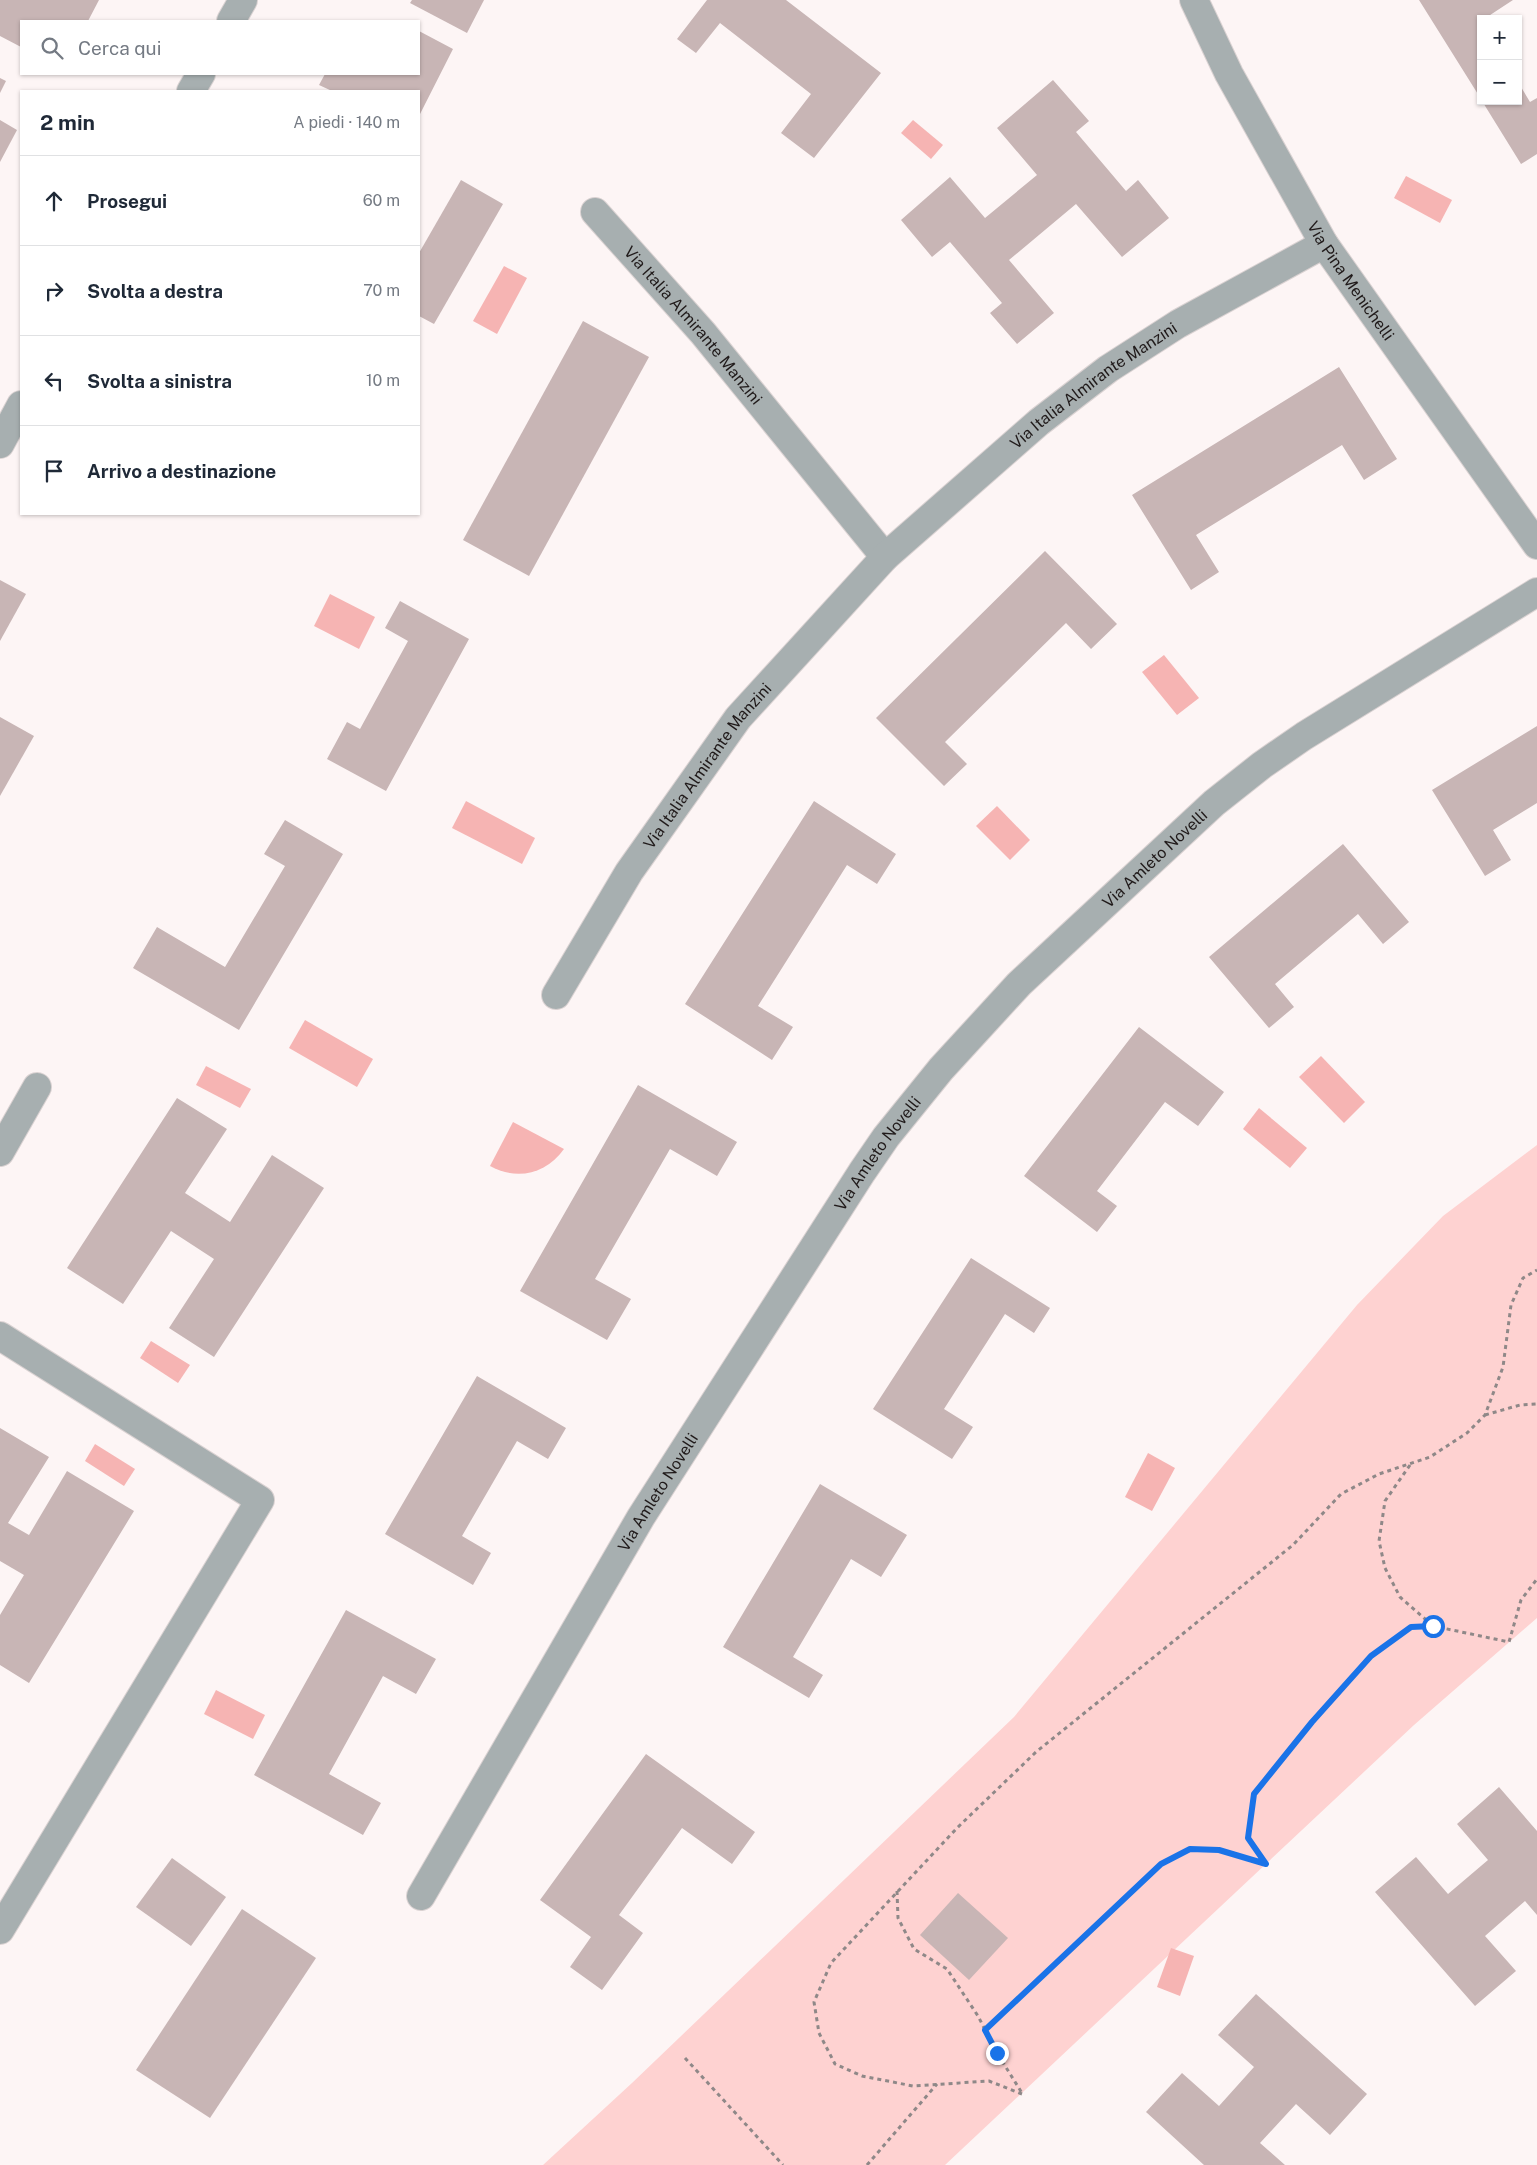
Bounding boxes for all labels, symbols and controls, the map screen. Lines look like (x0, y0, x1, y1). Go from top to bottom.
map controls (1477, 15, 1522, 105)
button: + (1477, 15, 1522, 60)
search box (20, 20, 420, 75)
icon: search (38, 34, 66, 62)
text: Cerca qui (78, 37, 161, 59)
button: − (1477, 60, 1522, 105)
text: 2 min (40, 110, 95, 135)
text: A piedi · 140 m (293, 113, 400, 132)
icon: ahead (40, 187, 68, 215)
text: Prosegui (87, 190, 167, 212)
text: 60 m (363, 191, 400, 210)
street label: Via Pina Menichelli (1303, 218, 1398, 344)
street label: Via Italia Almirante Manzini (620, 242, 766, 408)
icon: right (40, 277, 68, 305)
text: Svolta a destra (87, 280, 223, 302)
text: 70 m (363, 281, 400, 300)
street label: Via Italia Almirante Manzini (1006, 318, 1180, 453)
icon: left (40, 367, 68, 395)
text: Svolta a sinistra (87, 370, 232, 392)
text: 10 m (366, 371, 400, 390)
icon: arrive (40, 457, 68, 485)
text: Arrivo a destinazione (87, 460, 276, 482)
street label: Via Italia Almirante Manzini (639, 679, 775, 853)
street label: Via Amleto Novelli (1099, 805, 1211, 912)
street label: Via Amleto Novelli (831, 1093, 925, 1214)
street label: Via Amleto Novelli (614, 1430, 702, 1555)
route start (1422, 1615, 1445, 1638)
route end (986, 2042, 1009, 2065)

